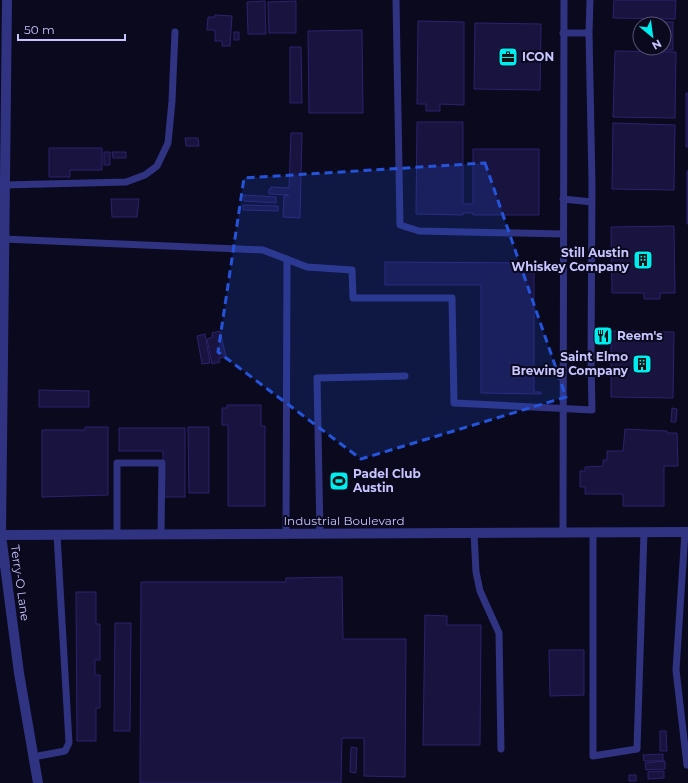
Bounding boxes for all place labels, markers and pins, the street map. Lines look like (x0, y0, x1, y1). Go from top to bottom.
office icon: ICON (497, 46, 519, 68)
place label: ICON (522, 49, 554, 64)
place label: Still Austin Whiskey Company (511, 245, 630, 274)
building icon: Still Austin Whiskey Company (632, 249, 654, 271)
restaurant icon: Reem's (592, 325, 614, 347)
place label: Reem's (617, 328, 663, 343)
place label: Saint Elmo Brewing Company (511, 349, 629, 378)
building icon: Saint Elmo Brewing Company (631, 353, 653, 375)
place label: Padel Club Austin (352, 466, 421, 495)
sports icon: Padel Club Austin (328, 470, 350, 492)

